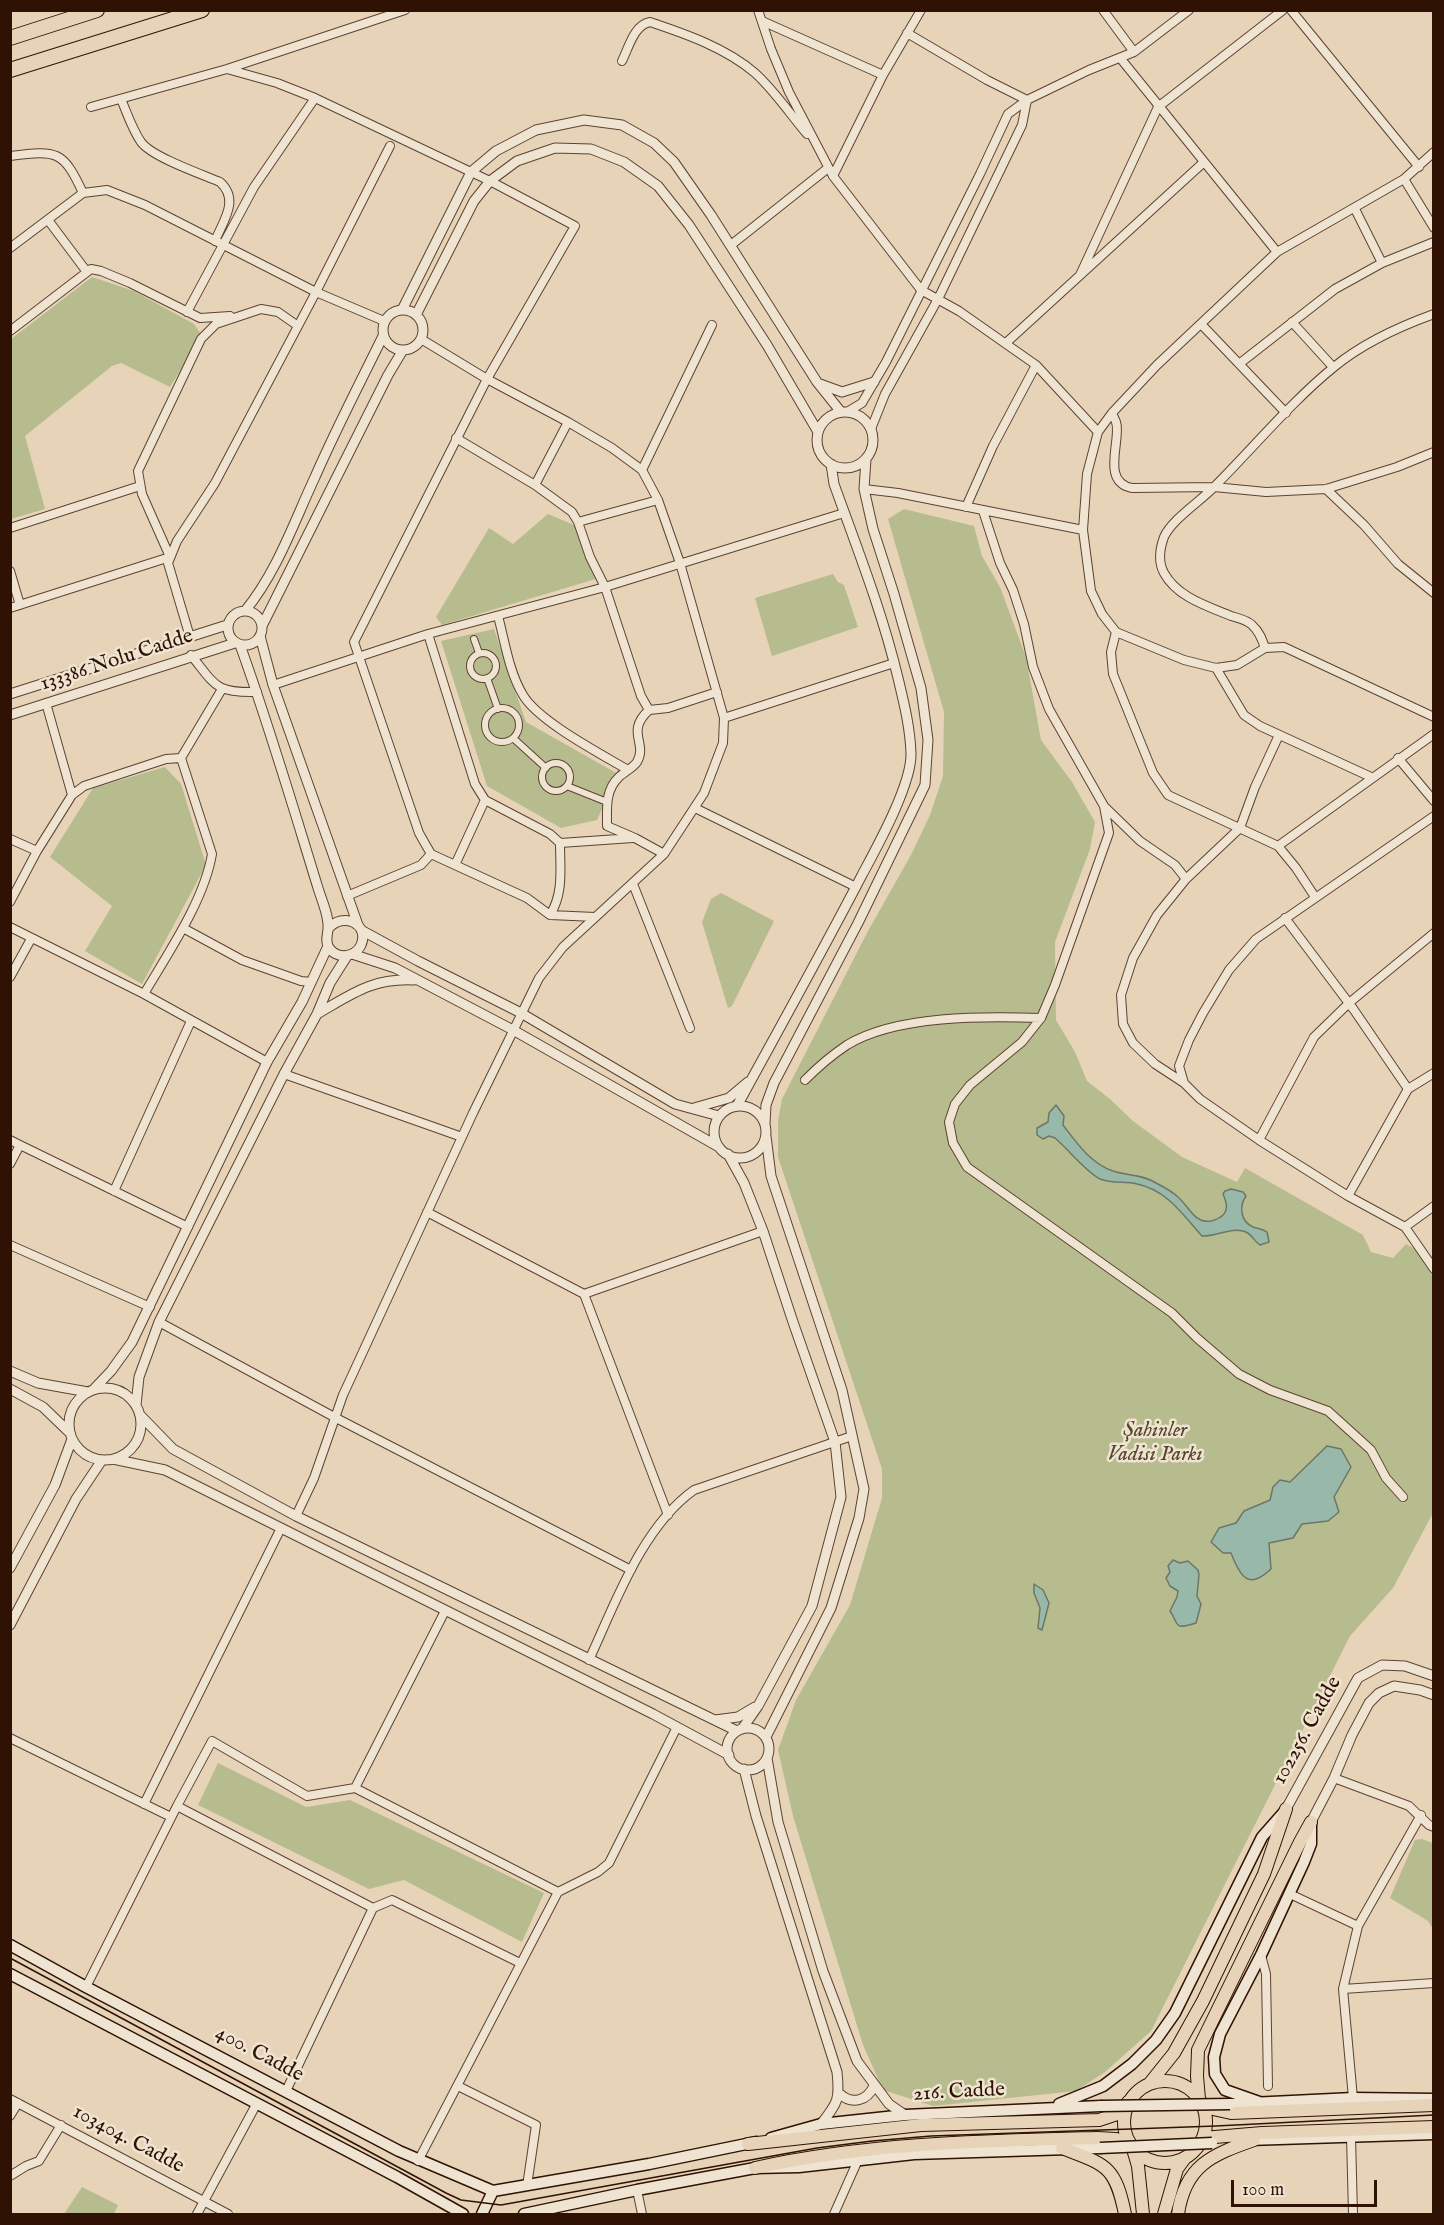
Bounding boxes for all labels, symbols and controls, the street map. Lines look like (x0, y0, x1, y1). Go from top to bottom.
street label: 133386 Nolu Cadde (37, 624, 197, 698)
park label: Şahinler Vadisi Parkı (1107, 1419, 1203, 1469)
street label: 102256. Cadde (1268, 1673, 1348, 1789)
street label: 400. Cadde (211, 2021, 307, 2089)
street label: 216. Cadde (913, 2078, 1005, 2108)
street label: 103404. Cadde (68, 2100, 188, 2180)
scale bar (1234, 2168, 1380, 2206)
text: 100 m (1242, 2179, 1284, 2202)

